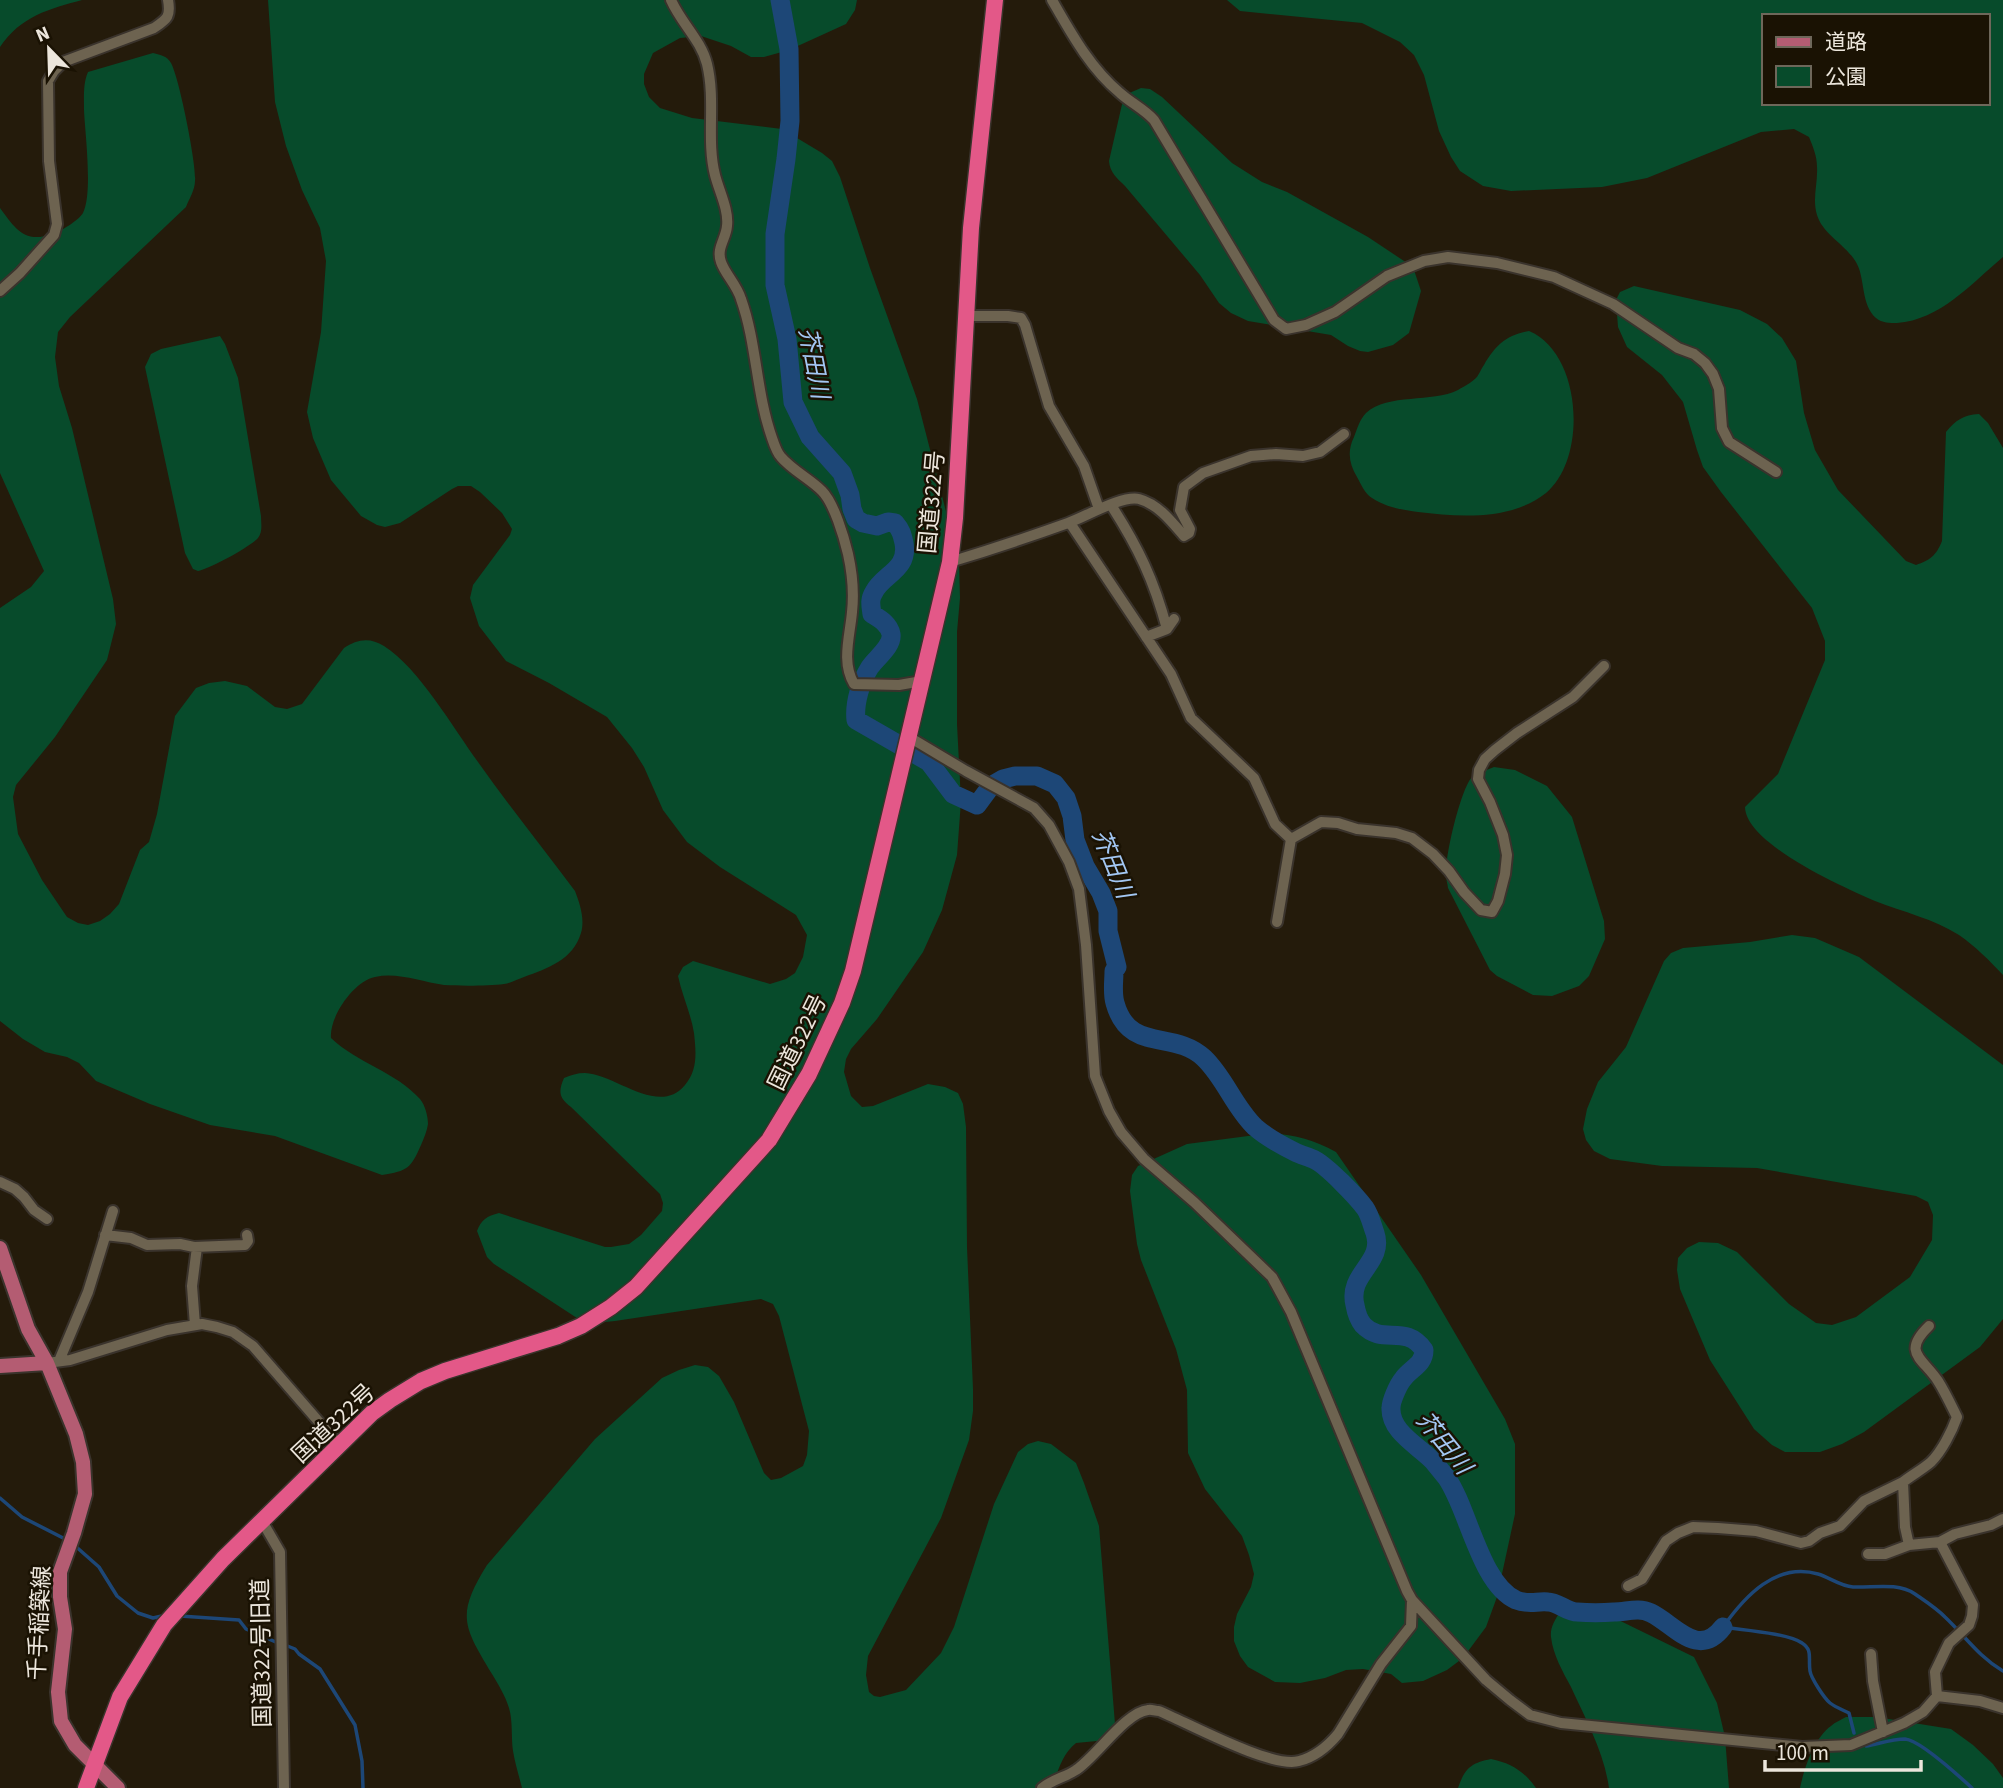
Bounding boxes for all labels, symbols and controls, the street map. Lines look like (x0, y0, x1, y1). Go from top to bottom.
north arrow (14, 14, 84, 84)
legend (1762, 14, 1989, 105)
text: N (32, 20, 54, 50)
text: 道路 (1825, 27, 1867, 57)
text: 公園 (1825, 62, 1867, 92)
water label: 芥田川 (789, 324, 838, 405)
street label: 国道322号 (911, 449, 952, 555)
water label: 芥田川 (1083, 824, 1143, 907)
street label: 国道322号 (760, 989, 835, 1096)
street label: 国道322号 (284, 1376, 382, 1471)
water label: 芥田川 (1407, 1404, 1482, 1485)
street label: 千手稲築線 (20, 1565, 59, 1681)
street label: 国道322号旧道 (244, 1578, 279, 1728)
scale bar (1765, 1728, 1921, 1772)
text: 100 m (1776, 1738, 1829, 1768)

